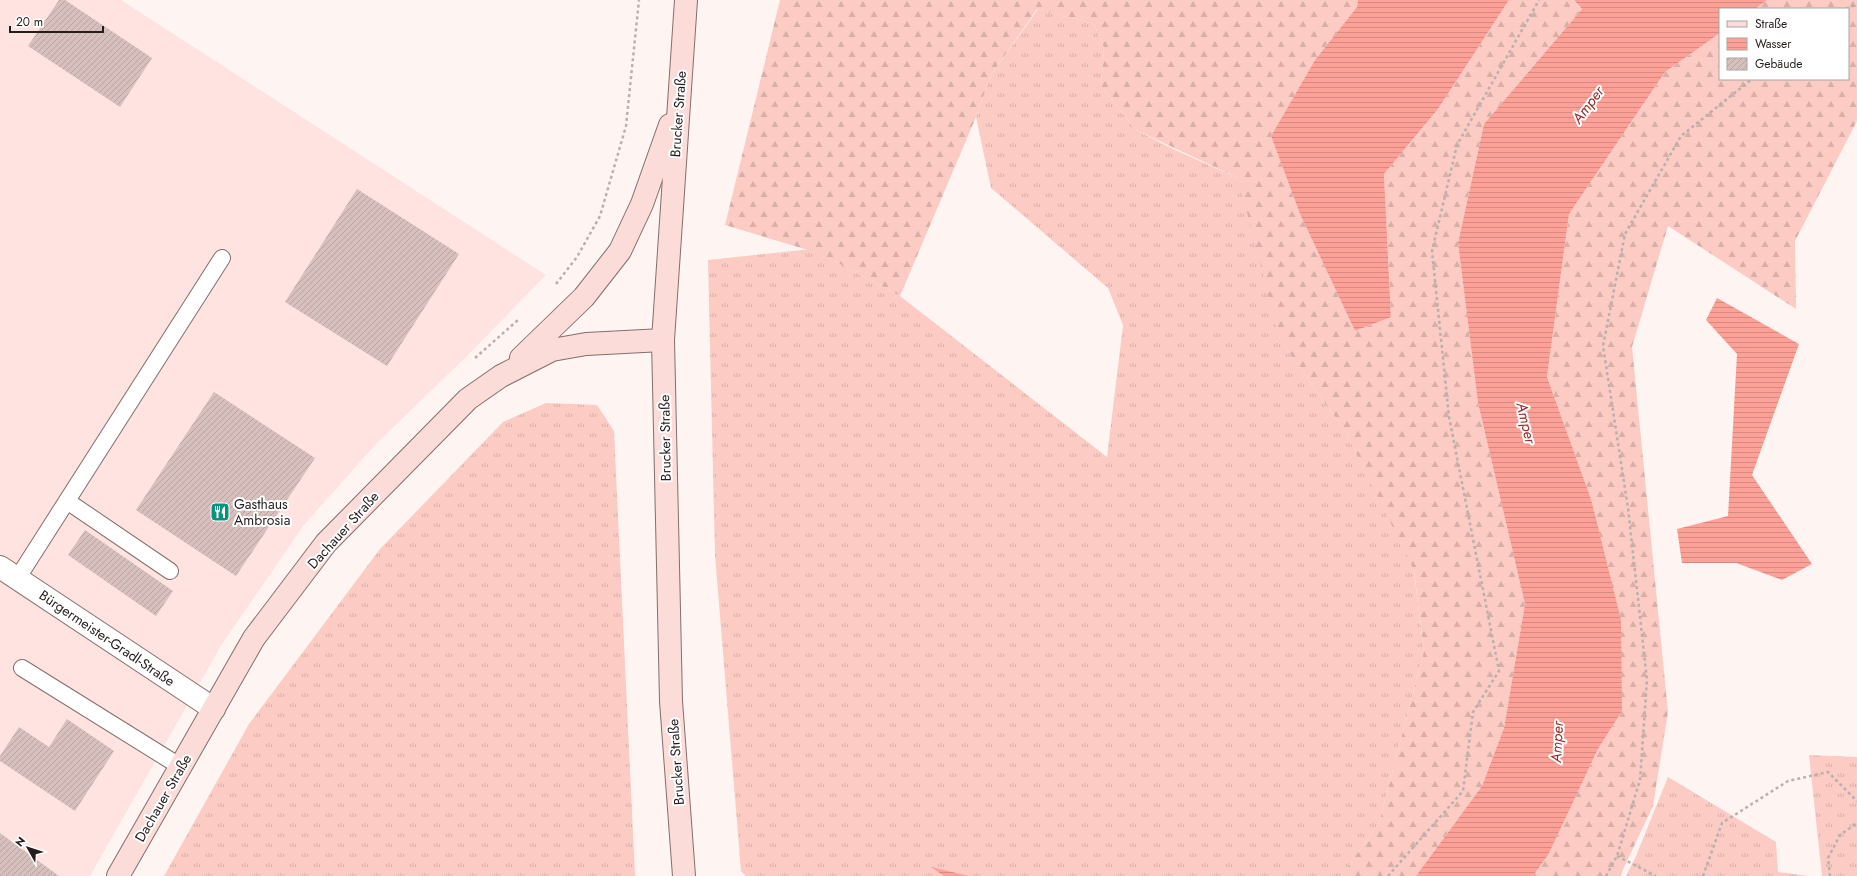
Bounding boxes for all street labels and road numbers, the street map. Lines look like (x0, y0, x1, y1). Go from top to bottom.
street label: Brucker Straße (665, 70, 691, 158)
street label: Brucker Straße (654, 395, 676, 481)
street label: Dachauer Straße (303, 487, 383, 573)
street label: Bürgermeister-Gradl-Straße (35, 585, 179, 691)
street label: Brucker Straße (663, 718, 689, 806)
street label: Dachauer Straße (130, 750, 196, 846)

